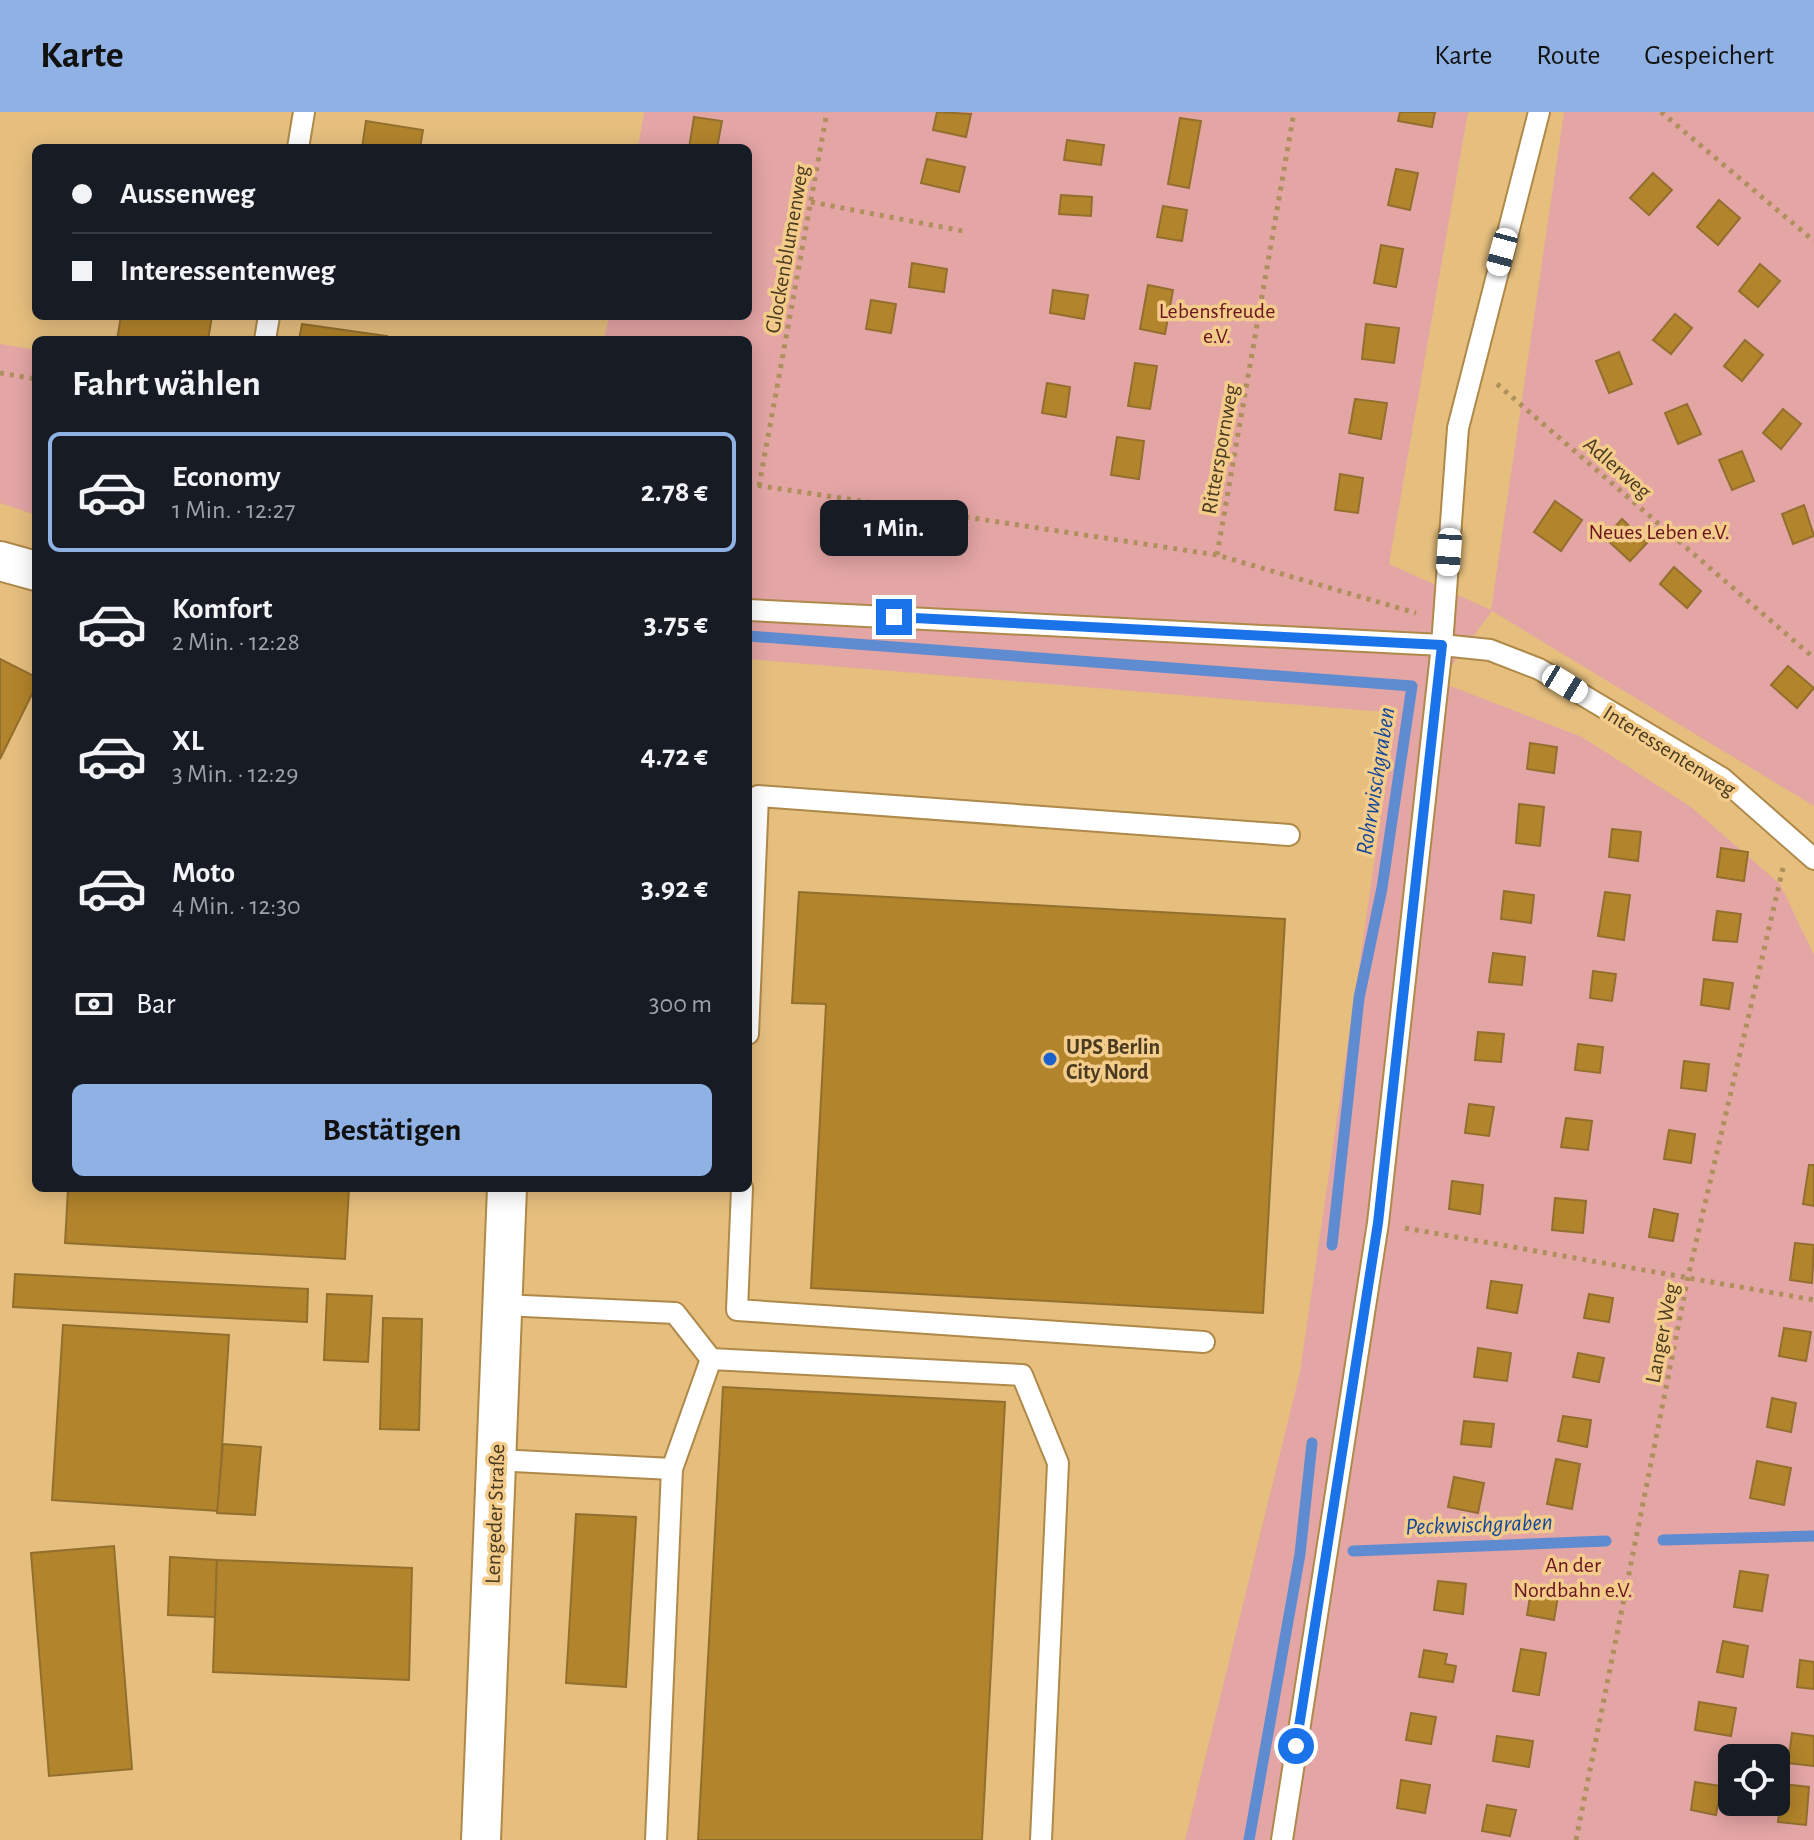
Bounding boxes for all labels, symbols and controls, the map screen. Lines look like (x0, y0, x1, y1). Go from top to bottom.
text: Karte (40, 37, 124, 75)
text: Karte (1434, 42, 1492, 70)
text: Route (1536, 42, 1600, 70)
text: Gespeichert (1644, 42, 1774, 70)
street label: Glockenblumenweg (761, 163, 813, 335)
text: Aussenweg (120, 179, 255, 209)
car (1484, 226, 1520, 278)
text: Interessentenweg (120, 256, 335, 286)
park label: Lebensfreude e.V. (1159, 300, 1275, 347)
text: Fahrt wählen (72, 366, 261, 402)
street label: Ritterspornweg (1198, 382, 1242, 516)
street label: Adlerweg (1579, 433, 1656, 503)
icon: car (76, 456, 148, 528)
text: Economy (172, 462, 281, 492)
text: 2.78 € (641, 477, 708, 507)
text: 1 Min. · 12:27 (172, 497, 295, 523)
callout: 1 Min. (820, 501, 968, 557)
text: 1 Min. (864, 515, 924, 541)
park label: Neues Leben e.V. (1588, 521, 1730, 543)
car (1435, 527, 1463, 577)
icon: car (76, 588, 148, 660)
text: Komfort (172, 594, 272, 624)
route end (876, 599, 912, 635)
text: 3.75 € (644, 609, 708, 639)
text: 2 Min. · 12:28 (172, 629, 300, 655)
car (1538, 661, 1592, 707)
street label: Interessentenweg (1599, 701, 1740, 801)
water label: Rohrwischgraben (1352, 706, 1400, 857)
icon: car (76, 720, 148, 792)
text: XL (172, 726, 204, 756)
text: 4.72 € (640, 741, 708, 771)
text: 3 Min. · 12:29 (172, 761, 299, 787)
icon: car (76, 852, 148, 924)
text: Moto (172, 858, 235, 888)
text: 3.92 € (641, 873, 708, 903)
text: 4 Min. · 12:30 (172, 893, 301, 919)
icon: cash (72, 982, 116, 1026)
text: Bar (136, 989, 175, 1019)
text: 300 m (649, 991, 712, 1017)
place label: UPS Berlin City Nord (1066, 1036, 1160, 1084)
marker: UPS Berlin City Nord (1041, 1050, 1059, 1068)
button: Bestätigen (72, 1084, 712, 1176)
street label: Langer Weg (1642, 1281, 1683, 1385)
street label: Lengeder Straße (482, 1444, 508, 1585)
water label: Peckwischgraben (1405, 1510, 1553, 1540)
park label: An der Nordbahn e.V. (1513, 1554, 1633, 1601)
route start (1278, 1728, 1314, 1764)
map controls (1718, 1744, 1790, 1816)
button: locate (1718, 1744, 1790, 1816)

